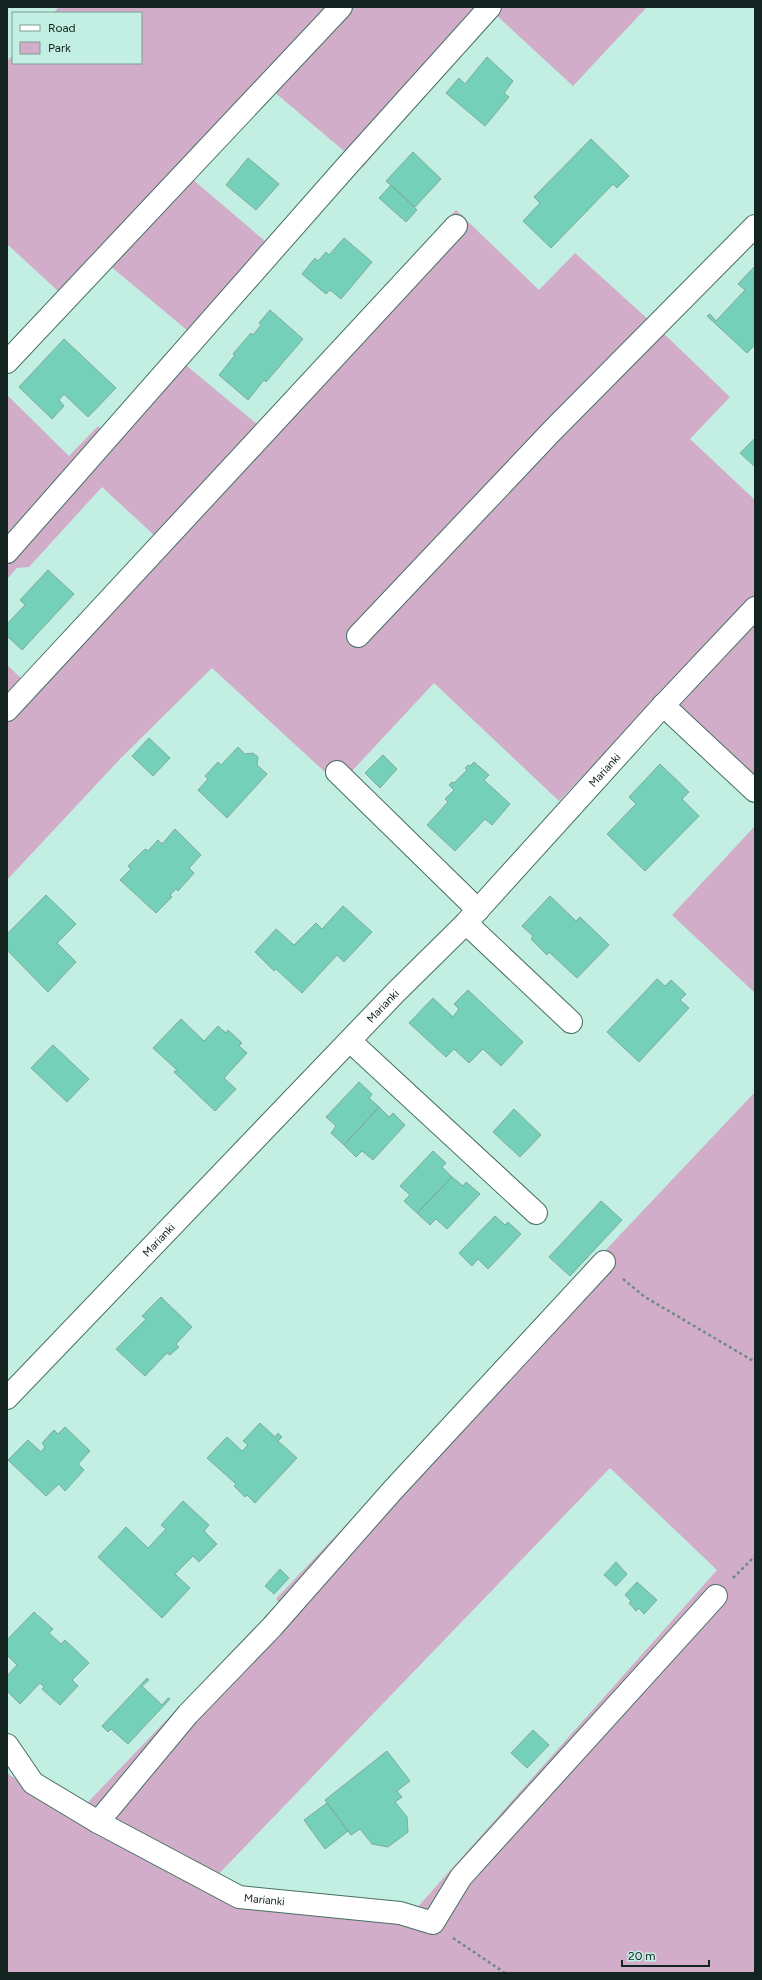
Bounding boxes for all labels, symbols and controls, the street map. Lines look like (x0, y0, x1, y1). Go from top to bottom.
legend (12, 12, 142, 64)
text: Road (48, 21, 76, 35)
text: Park (48, 41, 71, 55)
street label: Marianki (586, 751, 623, 790)
street label: Marianki (364, 987, 402, 1026)
street label: Marianki (140, 1221, 178, 1259)
street label: Marianki (243, 1892, 285, 1909)
scale bar (622, 1942, 709, 1968)
text: 20 m (628, 1949, 656, 1963)

